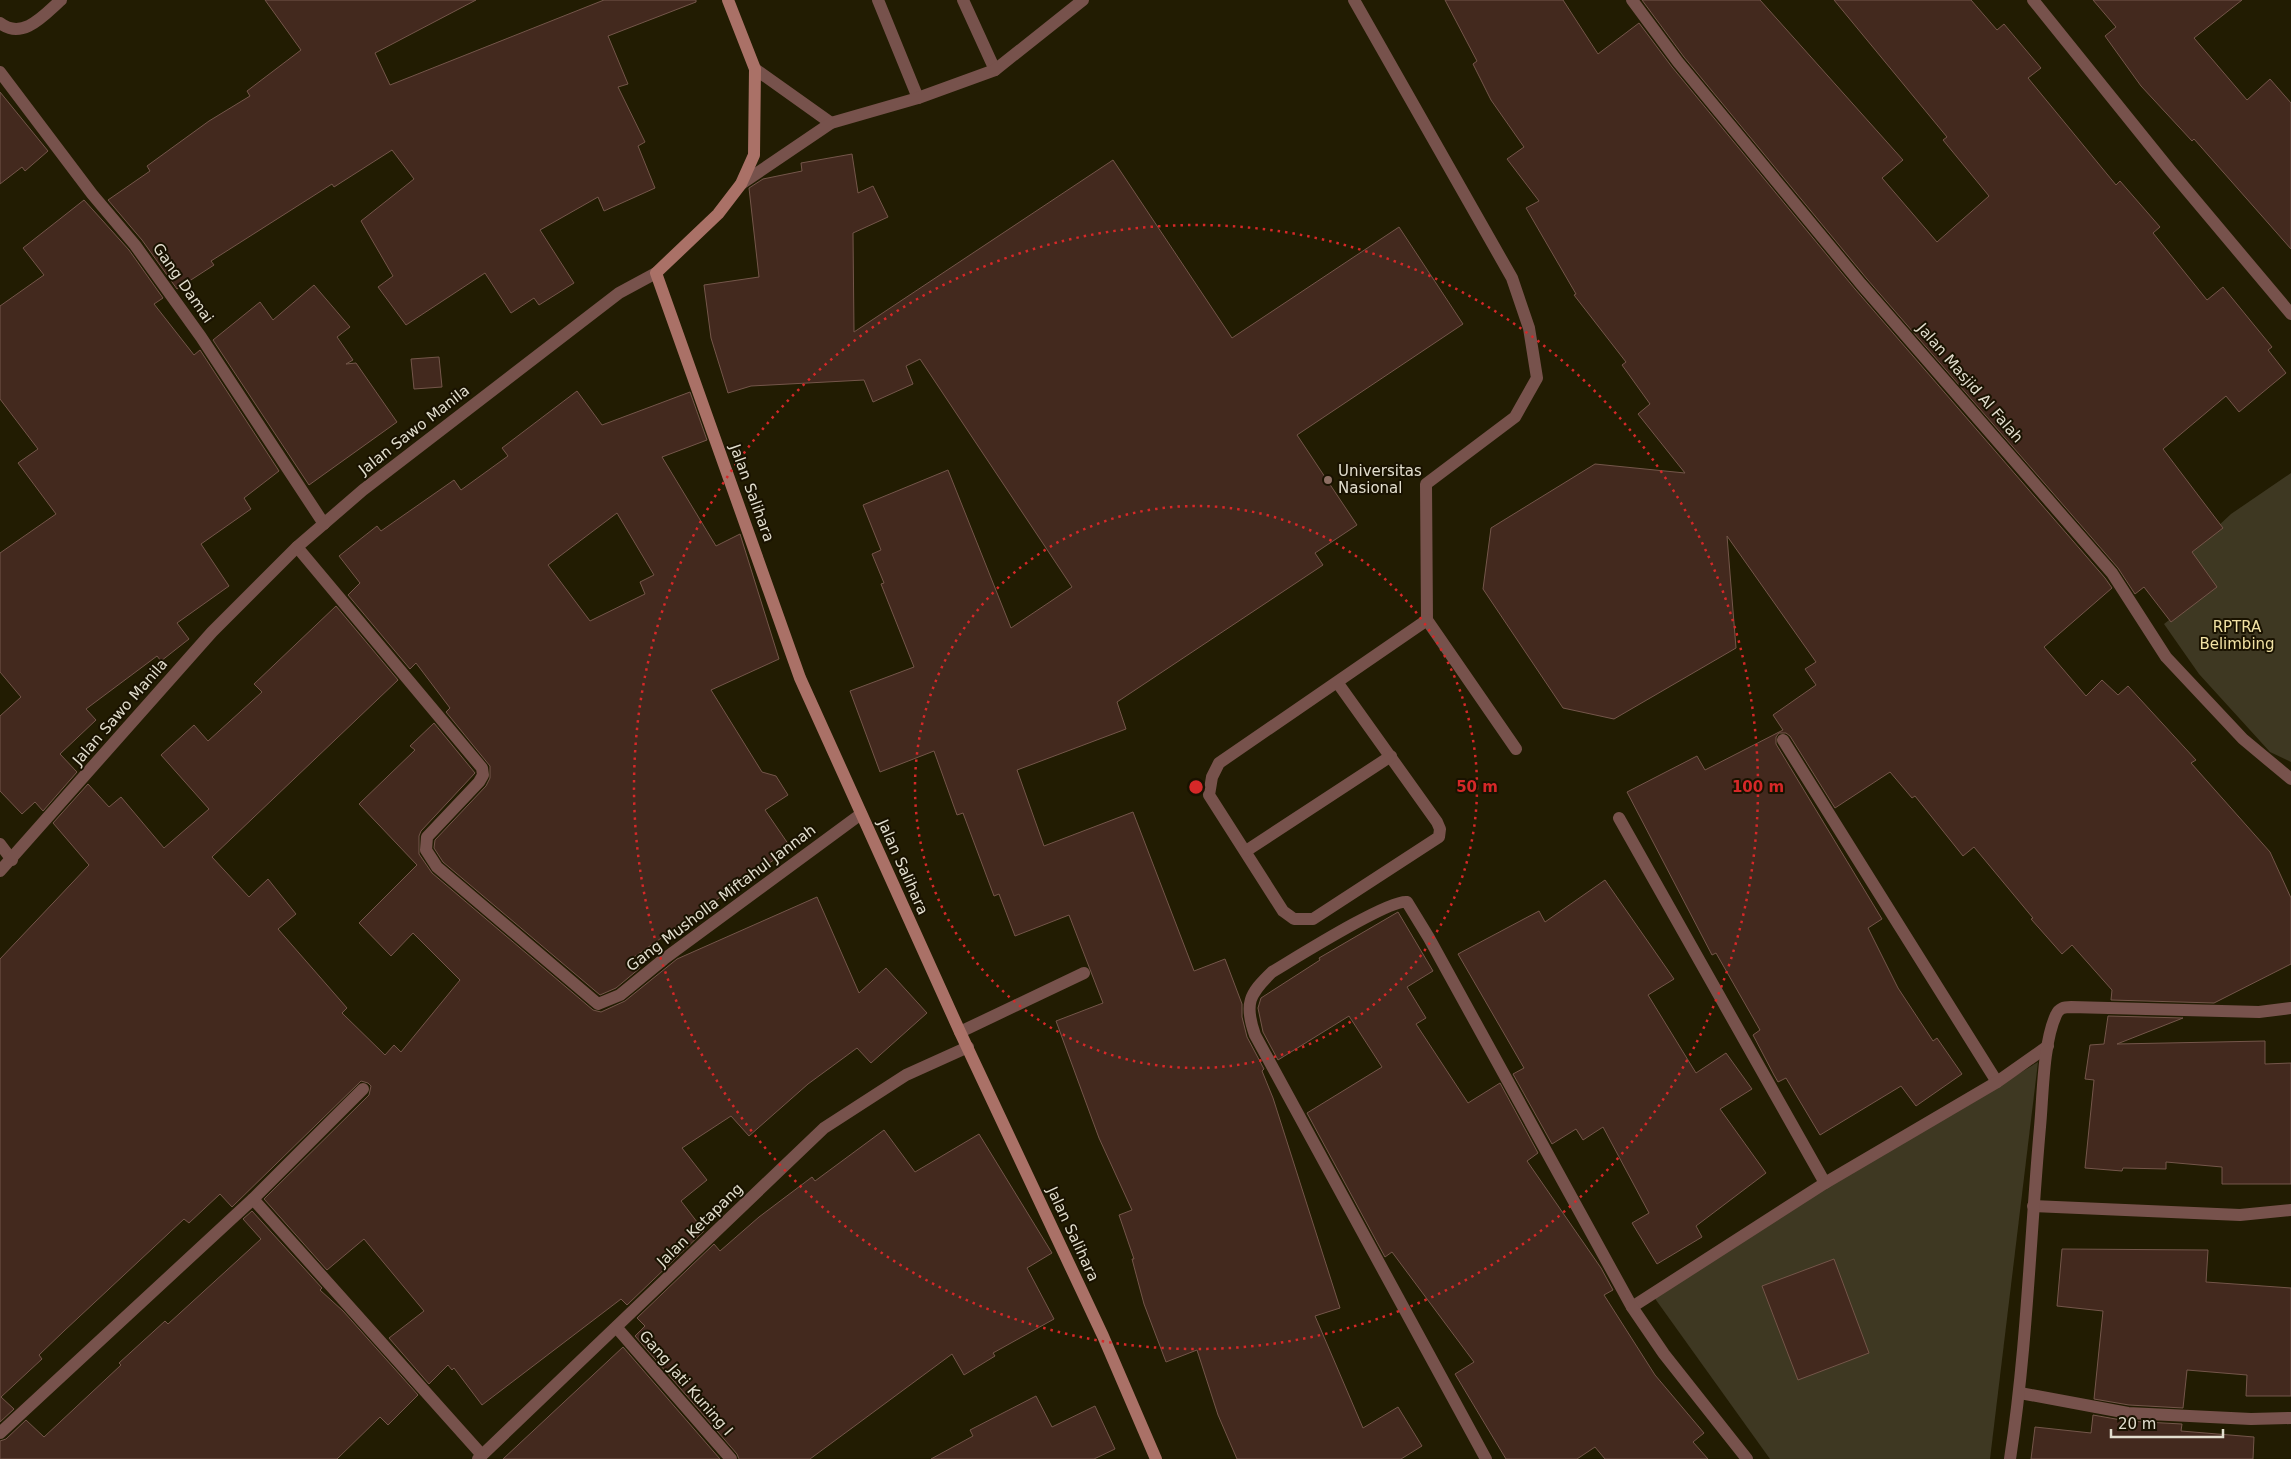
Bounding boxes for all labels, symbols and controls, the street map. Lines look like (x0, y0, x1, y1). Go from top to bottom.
street label: Gang Damai (149, 240, 217, 326)
street label: Jalan Masjid Al Falah (1913, 319, 2027, 446)
street label: Jalan Sawo Manila (354, 381, 473, 479)
street label: Jalan Salihara (726, 441, 778, 544)
place label: Universitas Nasional (1338, 462, 1422, 497)
marker: Universitas Nasional (1322, 474, 1334, 486)
park label: RPTRA Belimbing (2199, 618, 2275, 653)
street label: Jalan Sawo Manila (68, 655, 171, 770)
centre of rings (1187, 778, 1205, 796)
text: 50 m (1456, 778, 1498, 796)
text: 100 m (1732, 778, 1784, 796)
street label: Jalan Salihara (874, 816, 932, 917)
street label: Gang Musholla Miftahul Jannah (623, 821, 819, 975)
street label: Jalan Ketapang (653, 1179, 747, 1271)
street label: Jalan Salihara (1043, 1183, 1103, 1284)
street label: Gang Jati Kuning I (635, 1327, 737, 1439)
scale bar (2111, 1406, 2224, 1438)
text: 20 m (2118, 1415, 2156, 1433)

